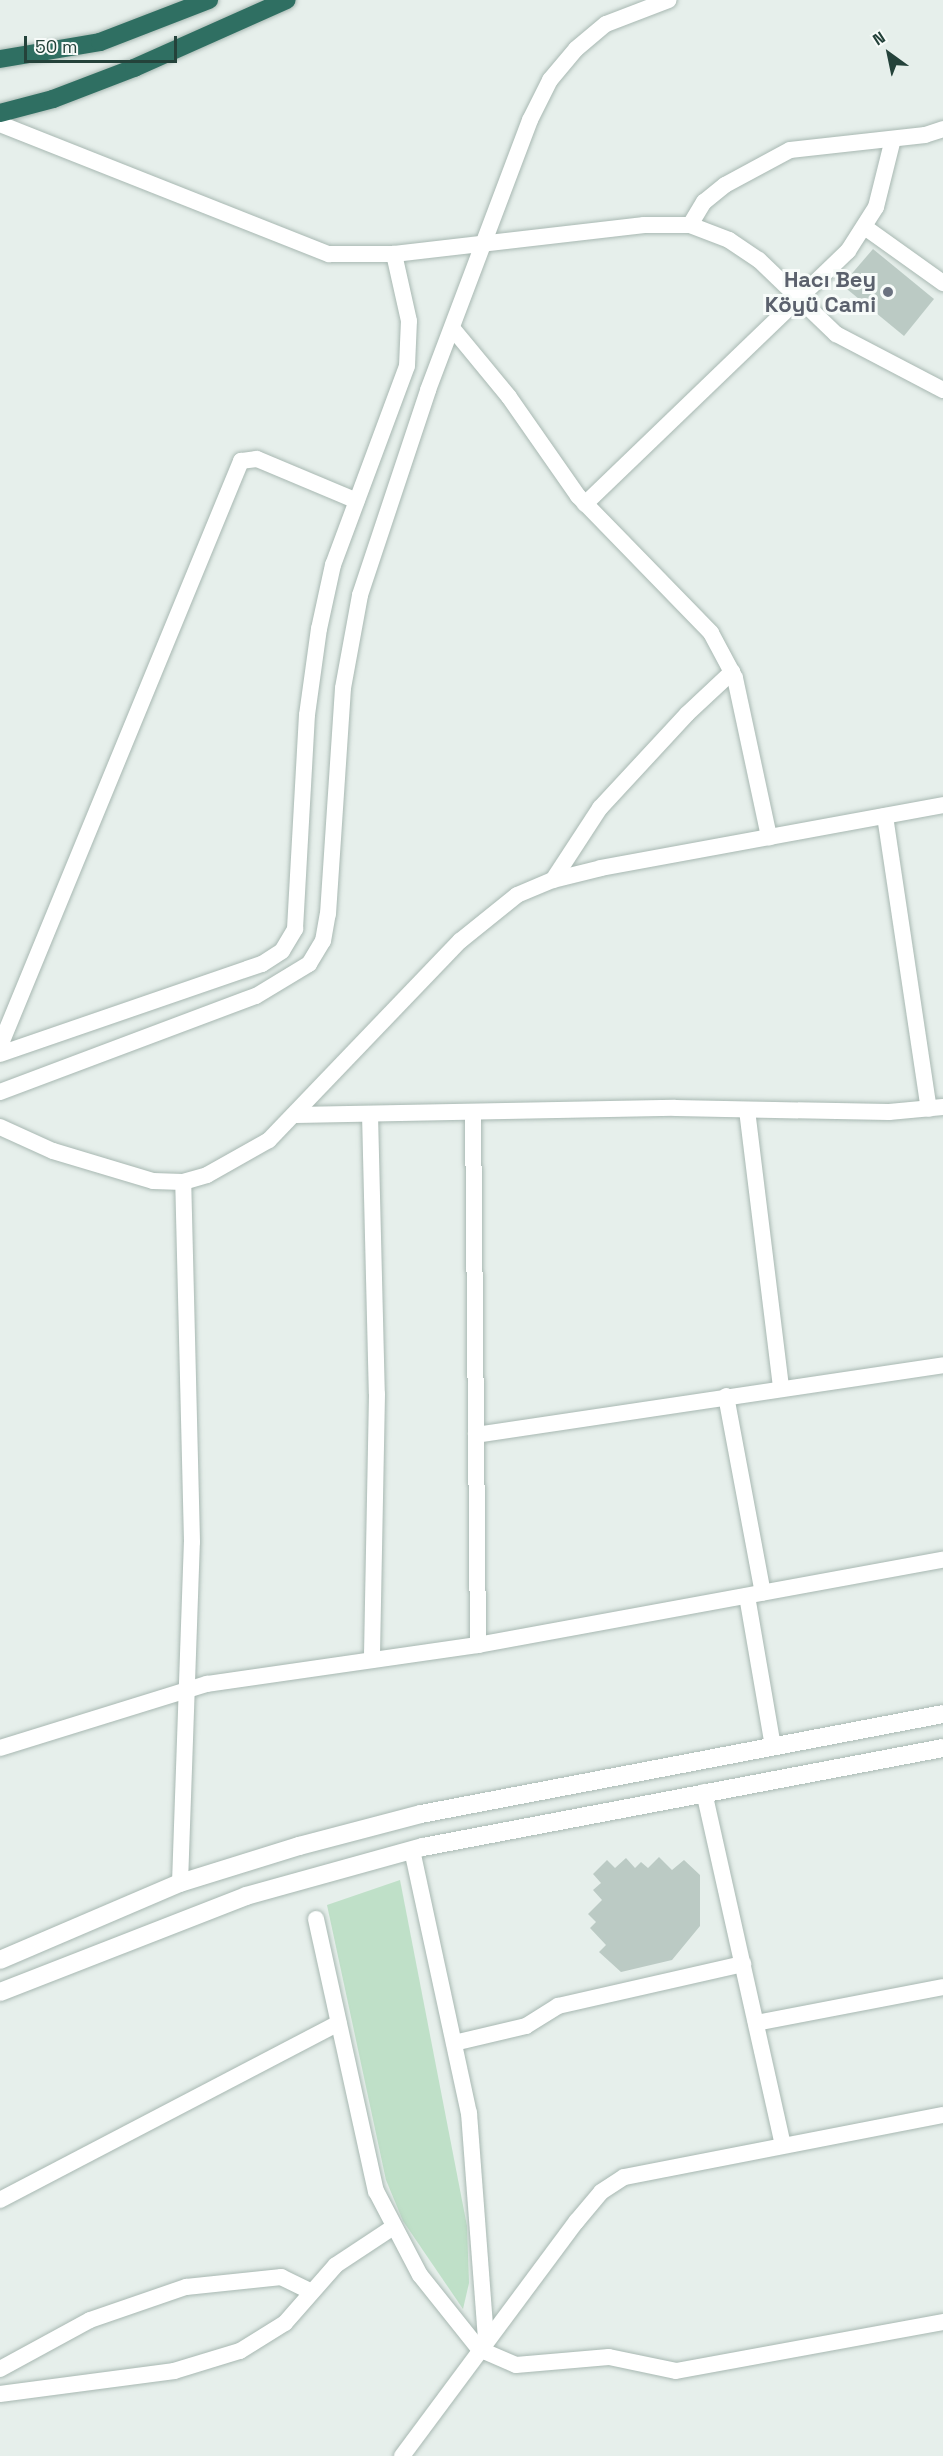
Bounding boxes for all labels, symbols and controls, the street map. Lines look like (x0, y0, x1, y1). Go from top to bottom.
scale bar (27, 24, 180, 62)
north arrow (859, 24, 919, 84)
text: N (869, 27, 889, 50)
text: 50 m (35, 35, 77, 58)
place label: Hacı Bey Köyü Cami (765, 266, 876, 318)
marker: Hacı Bey Köyü Cami (881, 285, 895, 299)

